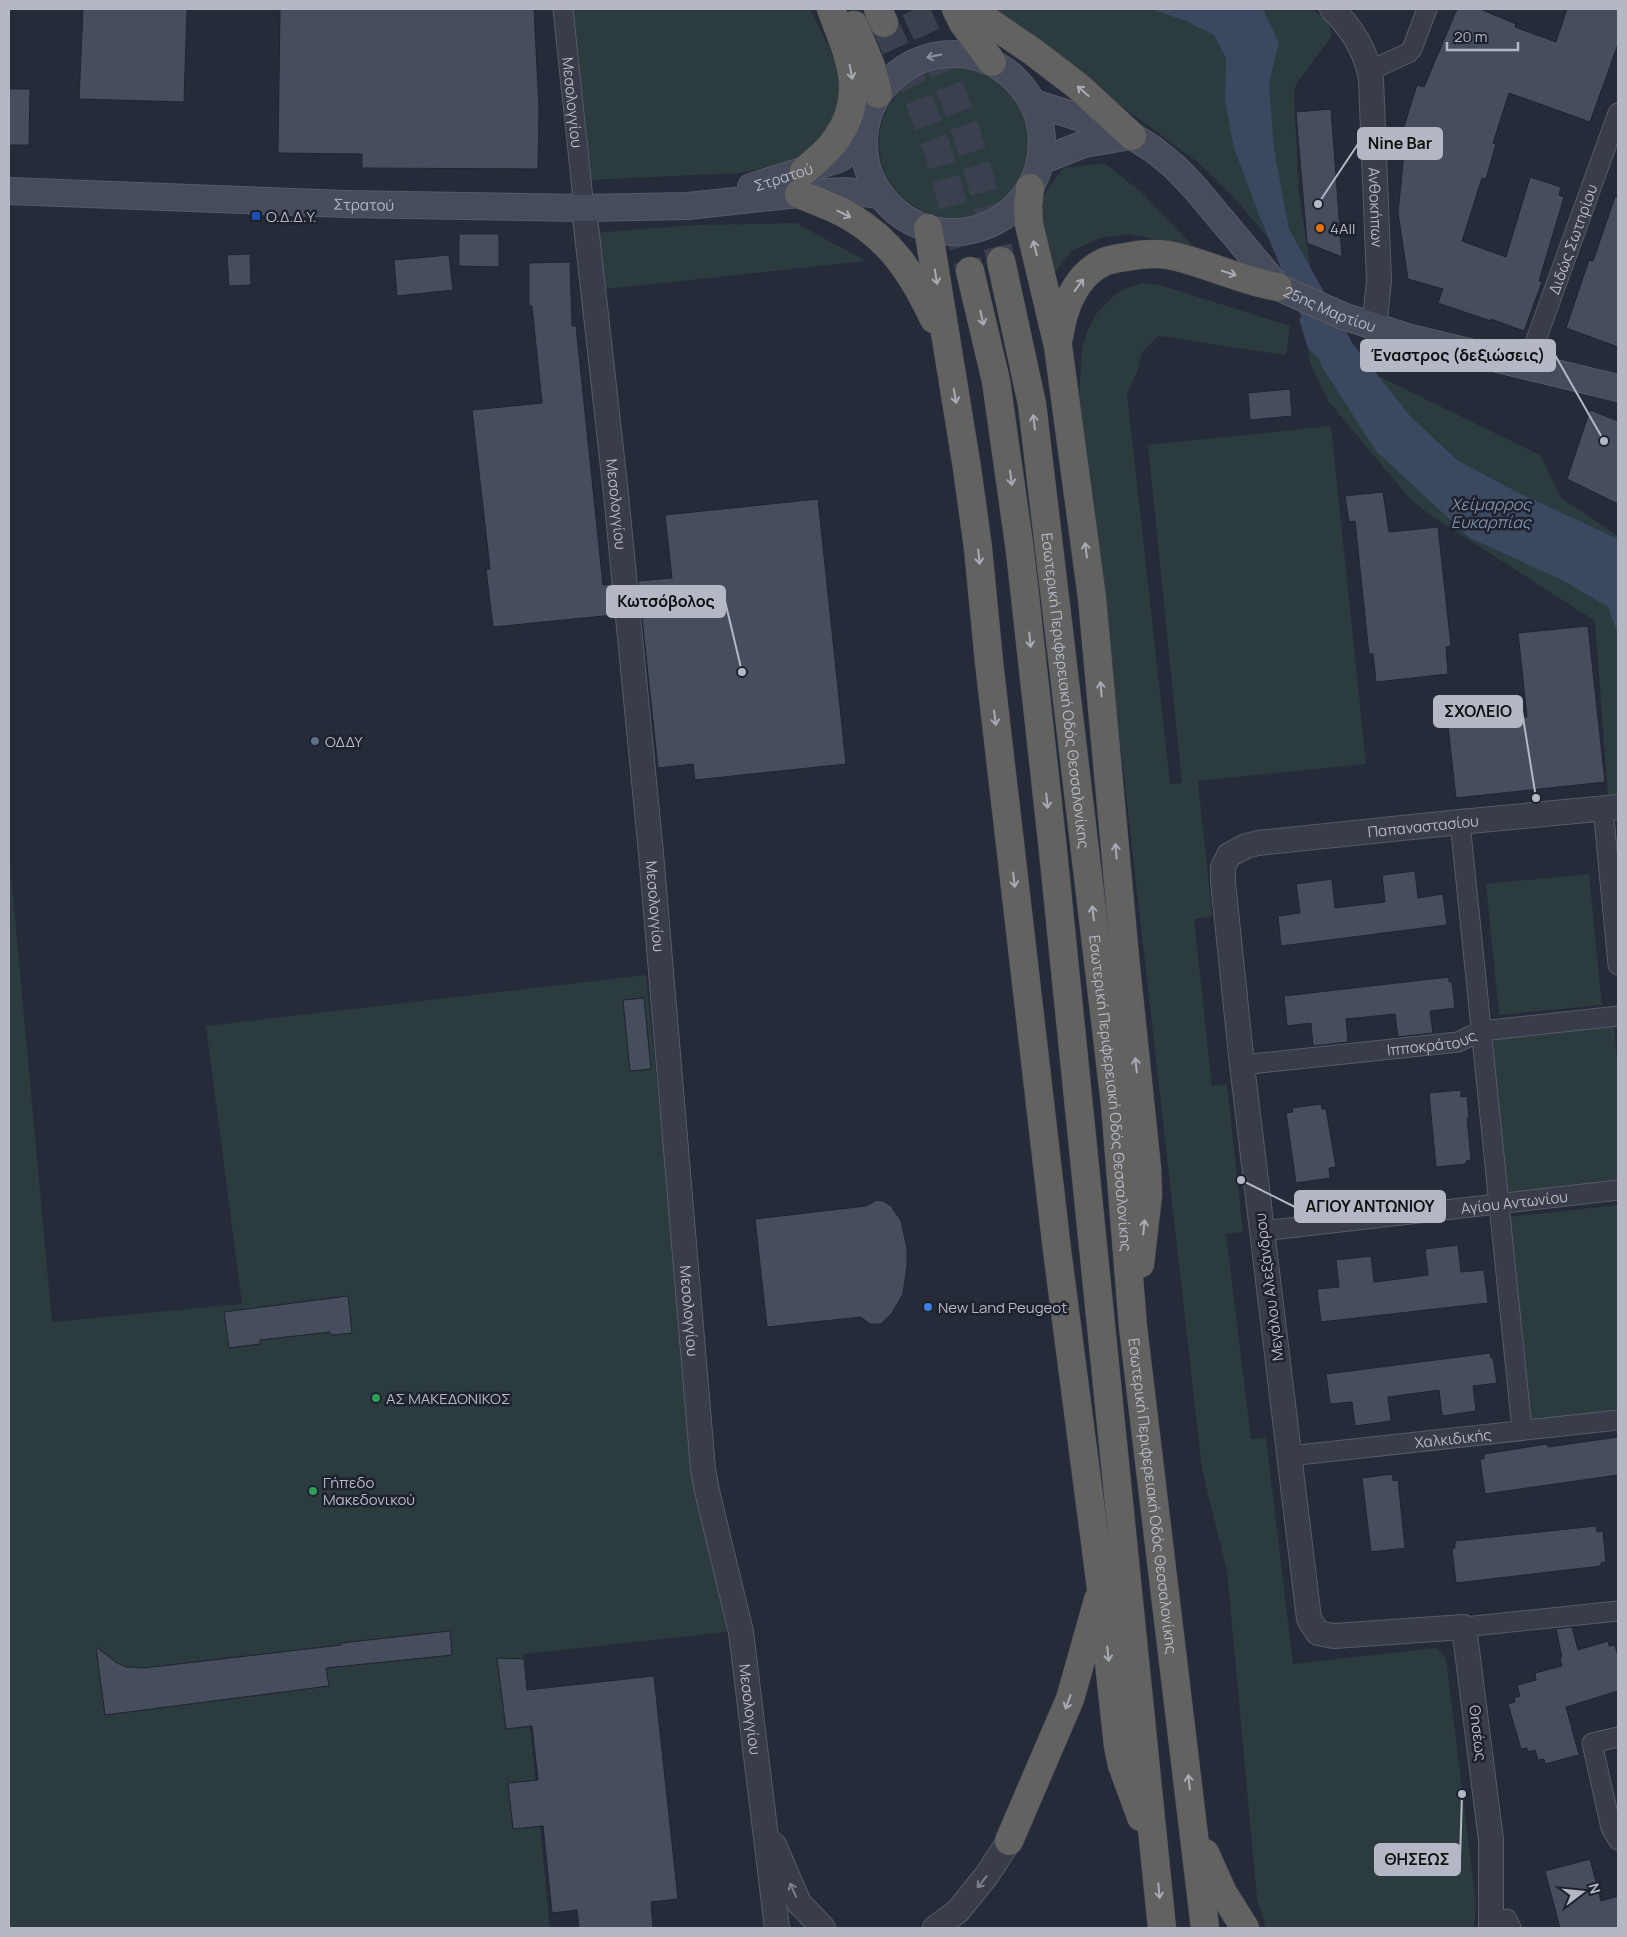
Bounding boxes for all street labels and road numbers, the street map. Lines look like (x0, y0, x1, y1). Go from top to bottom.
street label: Μεσολογγίου (558, 56, 588, 149)
street label: Στρατού (751, 157, 816, 196)
street label: Ανθοκήπων (1364, 167, 1388, 248)
street label: Διδώς Σωτηρίου (1543, 181, 1602, 297)
street label: Στρατού (333, 193, 394, 215)
street label: 25ης Μαρτίου (1280, 280, 1379, 337)
street label: Μεσολογγίου (602, 458, 632, 551)
street label: Εσωτερική Περιφερειακή Οδός Θεσσαλονίκης (1037, 532, 1095, 850)
street label: Παπαναστασίου (1367, 810, 1480, 842)
street label: Μεσολογγίου (641, 860, 670, 953)
street label: Εσωτερική Περιφερειακή Οδός Θεσσαλονίκης (1085, 934, 1137, 1252)
street label: Ιπποκράτους (1386, 1024, 1480, 1060)
street label: Αγίου Αντωνίου (1460, 1185, 1569, 1219)
street label: Μεγάλου Αλεξάνδρου (1249, 1212, 1289, 1362)
street label: Μεσολογγίου (675, 1264, 704, 1357)
street label: Εσωτερική Περιφερειακή Οδός Θεσσαλονίκης (1124, 1337, 1183, 1655)
street label: Χαλκιδικής (1414, 1423, 1492, 1453)
street label: Μεσολογγίου (734, 1663, 766, 1756)
street label: Θησέως (1464, 1704, 1492, 1762)

